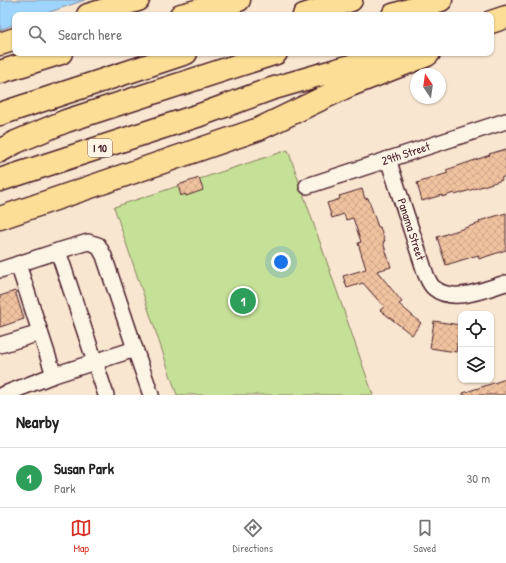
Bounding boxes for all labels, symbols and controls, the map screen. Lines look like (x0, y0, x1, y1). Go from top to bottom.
search box (12, 12, 494, 56)
icon: search (26, 23, 48, 45)
text: Search here (58, 24, 122, 45)
north arrow (410, 68, 446, 104)
street label: 29th Street (379, 137, 433, 169)
road number: I 10 (88, 139, 112, 157)
street label: Panama Street (393, 196, 430, 263)
your location (271, 252, 291, 272)
pin: 1 (230, 286, 256, 316)
map controls (458, 311, 494, 383)
button: locate (458, 311, 494, 347)
button: layers (458, 347, 494, 383)
text: Nearby (16, 410, 59, 433)
text: Susan Park (54, 458, 114, 479)
text: 1 (27, 469, 31, 487)
text: 30 m (467, 469, 490, 487)
text: Park (54, 479, 76, 497)
tab: Map (70, 517, 92, 555)
tab: Directions (233, 517, 273, 555)
tab: Saved (413, 517, 436, 555)

